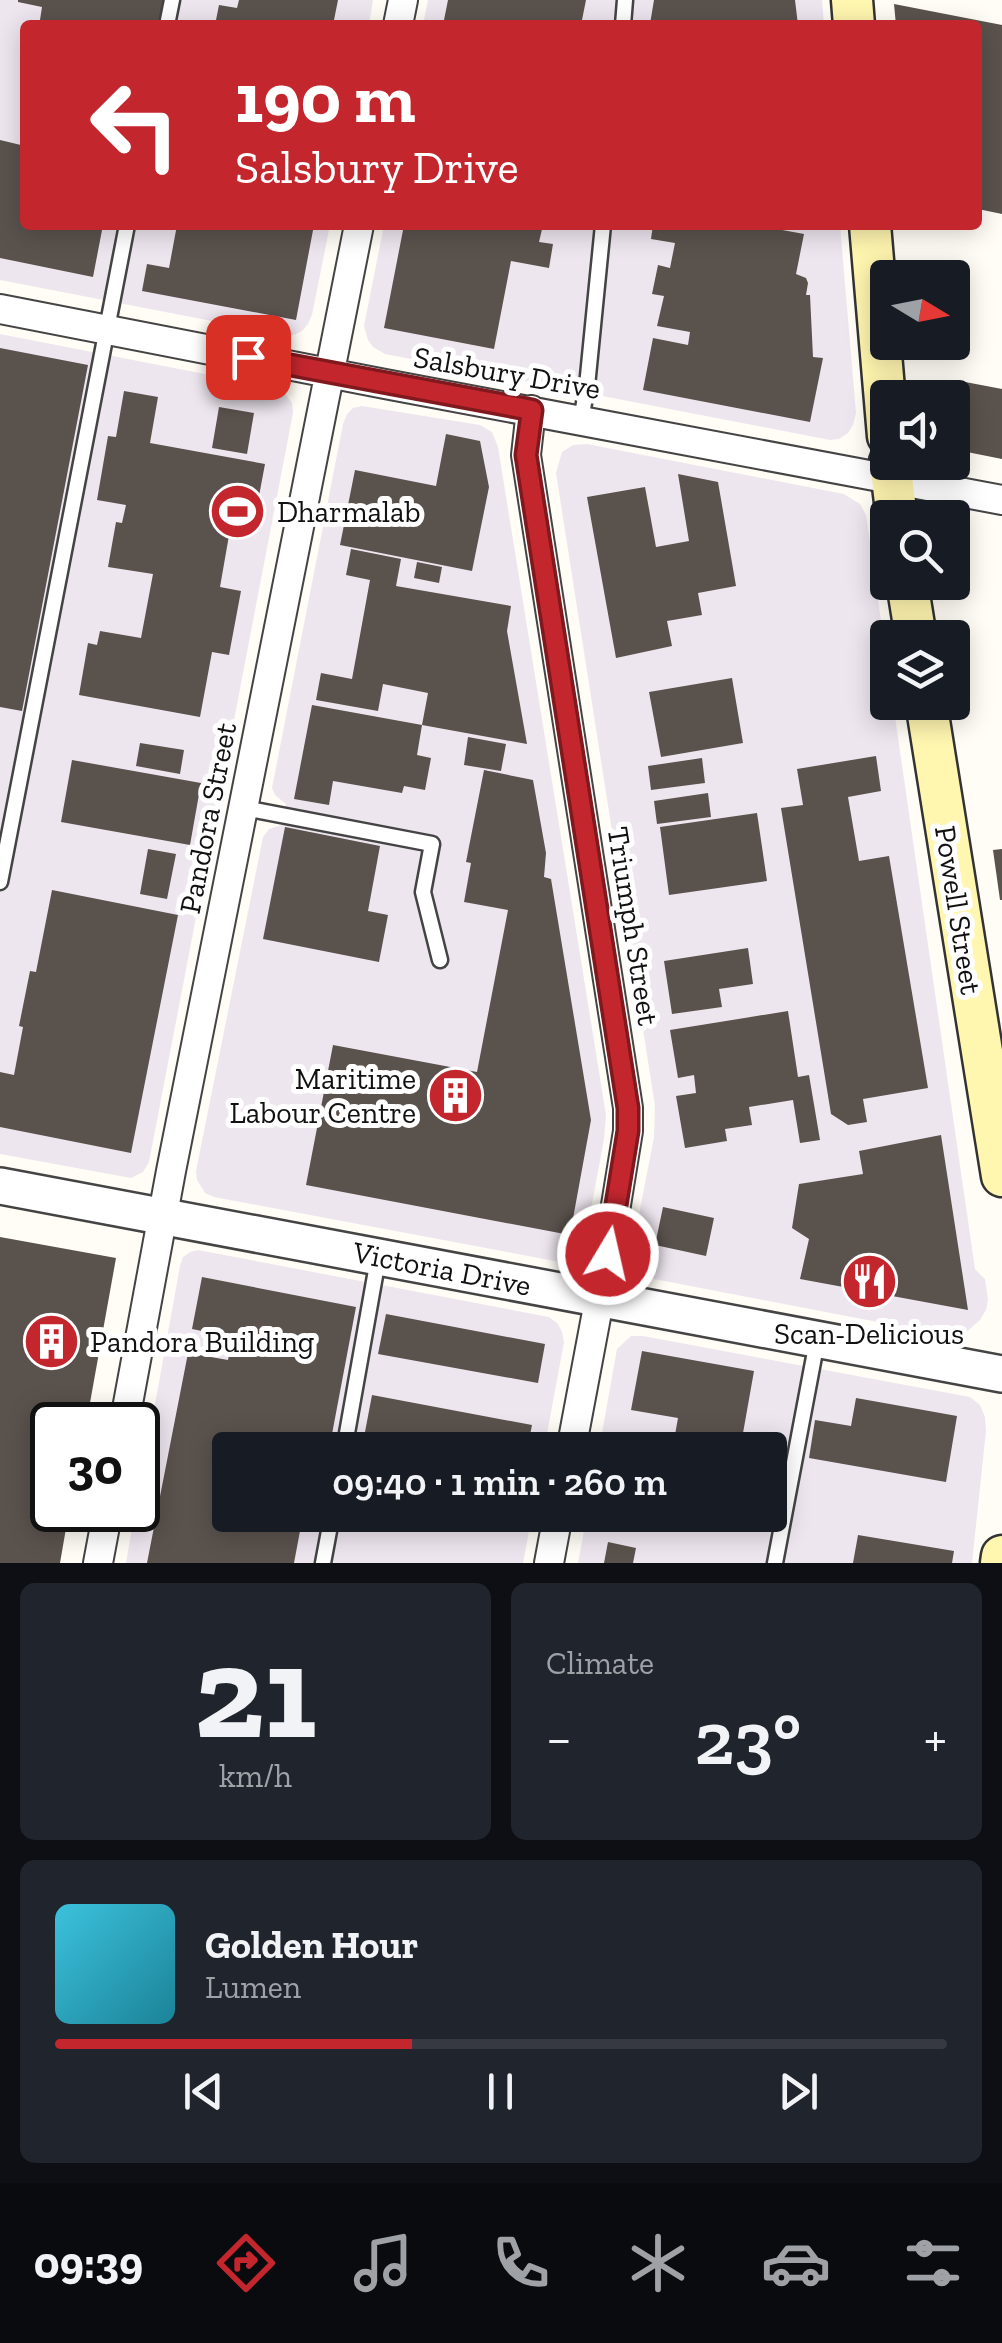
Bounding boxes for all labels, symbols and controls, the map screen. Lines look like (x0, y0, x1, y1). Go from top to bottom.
text: 190 m (235, 56, 415, 140)
icon: left (70, 60, 200, 190)
text: Salsbury Drive (235, 141, 519, 195)
north arrow (870, 260, 970, 360)
map controls (870, 260, 970, 720)
pin (206, 315, 291, 400)
icon: arrive (221, 330, 276, 385)
street label: Salsbury Drive (411, 339, 603, 407)
button: sound (870, 380, 970, 480)
sports icon: Dharmalab (208, 482, 268, 542)
place label: Dharmalab (277, 494, 421, 530)
button: search (870, 500, 970, 600)
button: layers (870, 620, 970, 720)
street label: Pandora Street (172, 720, 244, 916)
street label: Powell Street (927, 823, 989, 997)
street label: Triumph Street (600, 824, 666, 1028)
place label: Maritime Labour Centre (229, 1061, 416, 1131)
building icon: Maritime Labour Centre (425, 1066, 485, 1126)
position arrow (556, 1202, 660, 1306)
street label: Victoria Drive (349, 1234, 534, 1304)
restaurant icon: Scan-Delicious (839, 1252, 899, 1312)
building icon: Pandora Building (21, 1312, 81, 1372)
place label: Scan-Delicious (774, 1316, 964, 1352)
place label: Pandora Building (90, 1324, 314, 1360)
speed limit sign: 30 (30, 1402, 160, 1532)
text: 09:40 · 1 min · 260 m (332, 1459, 667, 1505)
text: 21 (194, 1614, 317, 1770)
text: Climate (546, 1644, 654, 1682)
text: 23° (695, 1693, 801, 1783)
text: − (546, 1705, 572, 1771)
text: + (924, 1705, 947, 1771)
text: km/h (219, 1757, 292, 1795)
text: Golden Hour (205, 1922, 418, 1968)
text: Lumen (205, 1968, 301, 2006)
icon: previous (176, 2064, 231, 2119)
icon: pause (473, 2064, 528, 2119)
icon: next (771, 2064, 826, 2119)
icon: directions (211, 2228, 281, 2298)
icon: music (348, 2228, 418, 2298)
icon: phone (486, 2228, 556, 2298)
icon: climate (623, 2228, 693, 2298)
icon: car (761, 2228, 831, 2298)
icon: filters (898, 2228, 968, 2298)
text: 09:39 (34, 2236, 143, 2290)

